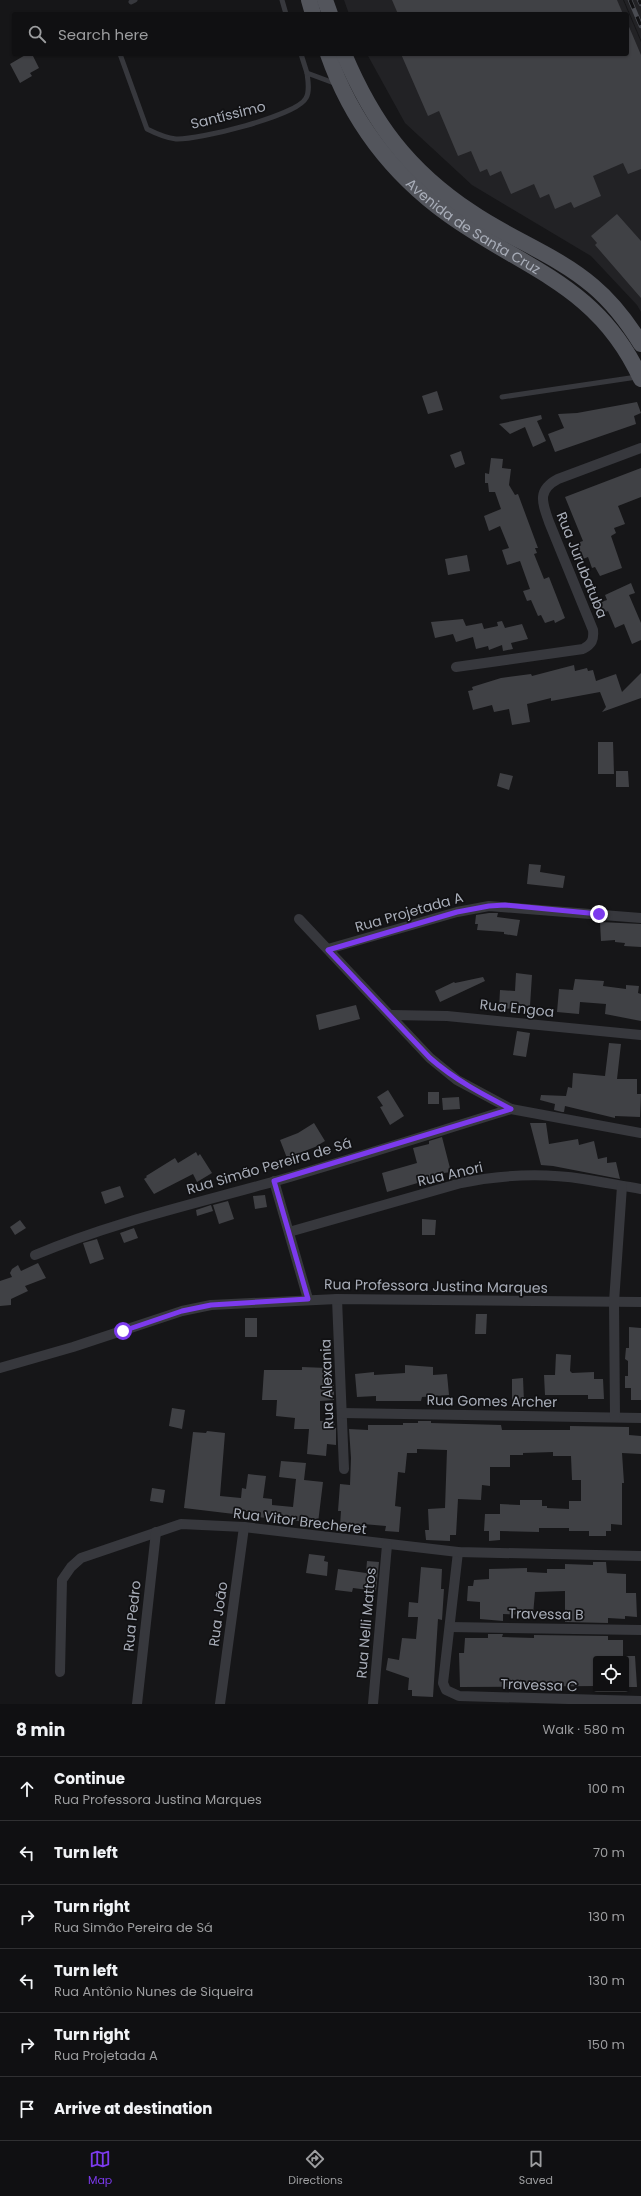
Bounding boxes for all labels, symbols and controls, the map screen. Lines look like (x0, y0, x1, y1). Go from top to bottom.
search box (12, 12, 629, 56)
icon: search (26, 23, 48, 45)
text: Search here (58, 24, 148, 45)
street label: Santíssimo (188, 96, 268, 134)
street label: Avenida de Santa Cruz (401, 174, 545, 279)
street label: Rua Jurubatuba (552, 509, 612, 621)
street label: Rua Projetada A (353, 887, 465, 937)
route end (590, 905, 608, 923)
street label: Rua Engoa (479, 994, 555, 1022)
street label: Rua Simão Pereira de Sá (184, 1133, 354, 1199)
street label: Rua Anori (415, 1157, 485, 1191)
street label: Rua Professora Justina Marques (324, 1274, 548, 1298)
route start (114, 1322, 132, 1340)
street label: Rua Alexania (315, 1339, 339, 1429)
street label: Rua Gomes Archer (426, 1390, 558, 1412)
street label: Rua Vitor Brecheret (232, 1503, 368, 1539)
street label: Rua Nelli Mattos (351, 1567, 381, 1679)
street label: Rua Pedro (118, 1580, 146, 1652)
street label: Rua João (204, 1580, 232, 1648)
street label: Travessa B (508, 1603, 584, 1625)
map controls (593, 1656, 629, 1692)
button: locate (593, 1656, 629, 1692)
street label: Travessa C (500, 1674, 578, 1696)
text: 8 min (16, 1718, 65, 1742)
text: Walk · 580 m (543, 1720, 625, 1739)
text: Continue (54, 1768, 125, 1789)
icon: ahead (16, 1778, 38, 1800)
text: 100 m (588, 1779, 625, 1798)
text: Rua Professora Justina Marques (54, 1790, 262, 1809)
icon: left (16, 1842, 38, 1864)
text: Turn left (54, 1842, 118, 1863)
text: 70 m (593, 1843, 625, 1862)
text: Turn right (54, 1896, 130, 1917)
icon: right (16, 1906, 38, 1928)
text: 130 m (588, 1907, 625, 1926)
text: Rua Simão Pereira de Sá (54, 1918, 213, 1937)
text: Turn left (54, 1960, 118, 1981)
icon: left (16, 1970, 38, 1992)
text: 130 m (588, 1971, 625, 1990)
text: Rua Antônio Nunes de Siqueira (54, 1982, 253, 2001)
text: Turn right (54, 2024, 130, 2045)
icon: right (16, 2034, 38, 2056)
text: 150 m (588, 2035, 625, 2054)
text: Rua Projetada A (54, 2046, 158, 2065)
icon: arrive (16, 2098, 38, 2120)
text: Arrive at destination (54, 2098, 212, 2119)
tab: Map (88, 2148, 112, 2189)
tab: Directions (288, 2148, 343, 2189)
tab: Saved (519, 2148, 553, 2189)

